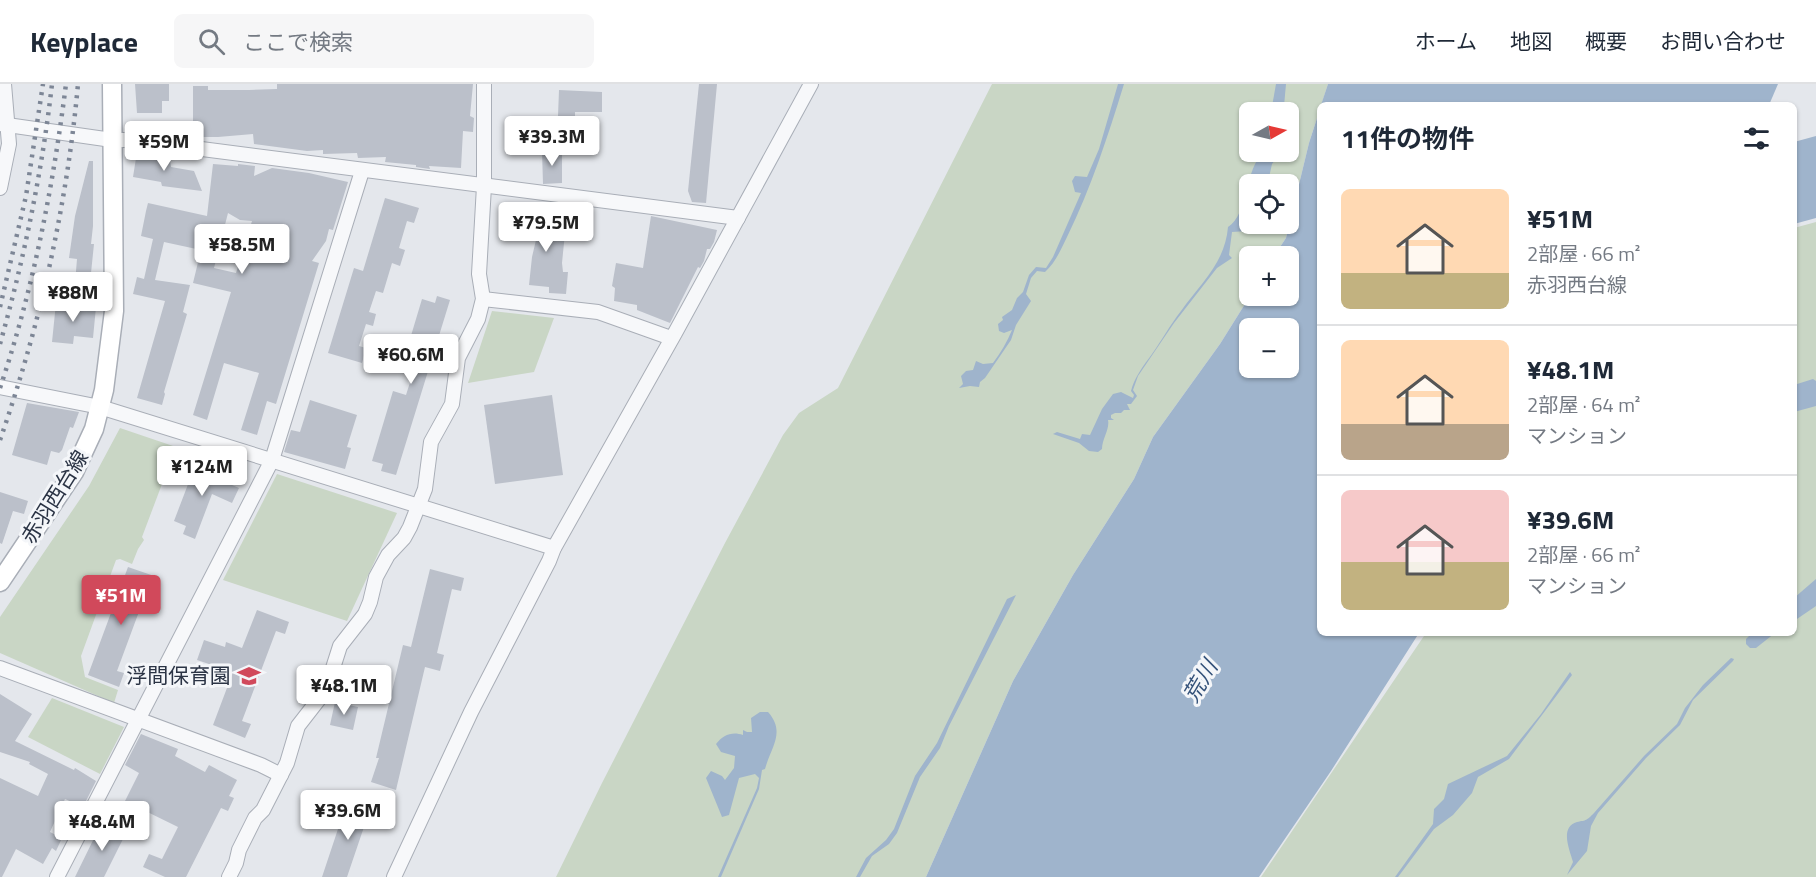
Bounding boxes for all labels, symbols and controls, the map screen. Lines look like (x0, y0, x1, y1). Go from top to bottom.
search box (174, 14, 594, 68)
text: Keyplace (30, 20, 138, 63)
icon: search (195, 25, 228, 58)
text: ここで検索 (243, 25, 353, 59)
text: ホーム (1415, 25, 1477, 57)
text: 地図 (1510, 25, 1552, 57)
text: 概要 (1585, 25, 1627, 57)
text: お問い合わせ (1660, 25, 1786, 57)
north arrow (1239, 102, 1299, 162)
map controls (1239, 102, 1299, 378)
pin: ¥39.3M (503, 116, 601, 167)
text: 11件の物件 (1341, 119, 1474, 158)
text: ¥39.3M (518, 120, 586, 151)
pin: ¥59M (128, 121, 200, 172)
icon: filters (1740, 122, 1773, 155)
text: ¥59M (139, 125, 189, 156)
button: locate (1239, 174, 1299, 234)
text: ¥51M (1527, 199, 1593, 238)
pin: ¥79.5M (497, 202, 595, 253)
text: ¥79.5M (512, 206, 580, 237)
icon: home (1389, 213, 1461, 285)
pin: ¥58.5M (193, 224, 291, 275)
text: ¥58.5M (208, 228, 276, 259)
text: 2部屋 · 66 m² (1527, 238, 1640, 269)
button: + (1239, 246, 1299, 306)
text: 赤羽西台線 (1527, 269, 1627, 300)
pin: ¥88M (37, 272, 109, 323)
text: ¥88M (48, 276, 98, 307)
button: − (1239, 318, 1299, 378)
pin: ¥60.6M (362, 334, 460, 385)
text: ¥60.6M (377, 338, 445, 369)
text: ¥48.1M (1527, 350, 1614, 389)
icon: home (1389, 364, 1461, 436)
text: 2部屋 · 64 m² (1527, 389, 1640, 420)
text: マンション (1527, 420, 1627, 451)
street label: 赤羽西台線 (13, 443, 96, 549)
pin: ¥124M (160, 446, 244, 497)
text: ¥124M (171, 450, 233, 481)
text: ¥39.6M (1527, 500, 1614, 539)
icon: home (1389, 514, 1461, 586)
text: 2部屋 · 66 m² (1527, 539, 1640, 570)
text: マンション (1527, 570, 1627, 601)
pin: ¥51M (85, 575, 157, 626)
text: ¥51M (96, 579, 146, 610)
water label: 荒川 (1174, 652, 1227, 709)
place label: 浮間保育園 (126, 659, 231, 691)
school or university icon: 浮間保育園 (236, 663, 262, 689)
pin: ¥48.1M (295, 665, 393, 716)
text: ¥48.1M (310, 669, 378, 700)
pin: ¥39.6M (299, 790, 397, 841)
text: ¥39.6M (314, 794, 382, 825)
pin: ¥48.4M (53, 801, 151, 852)
text: ¥48.4M (68, 805, 136, 836)

